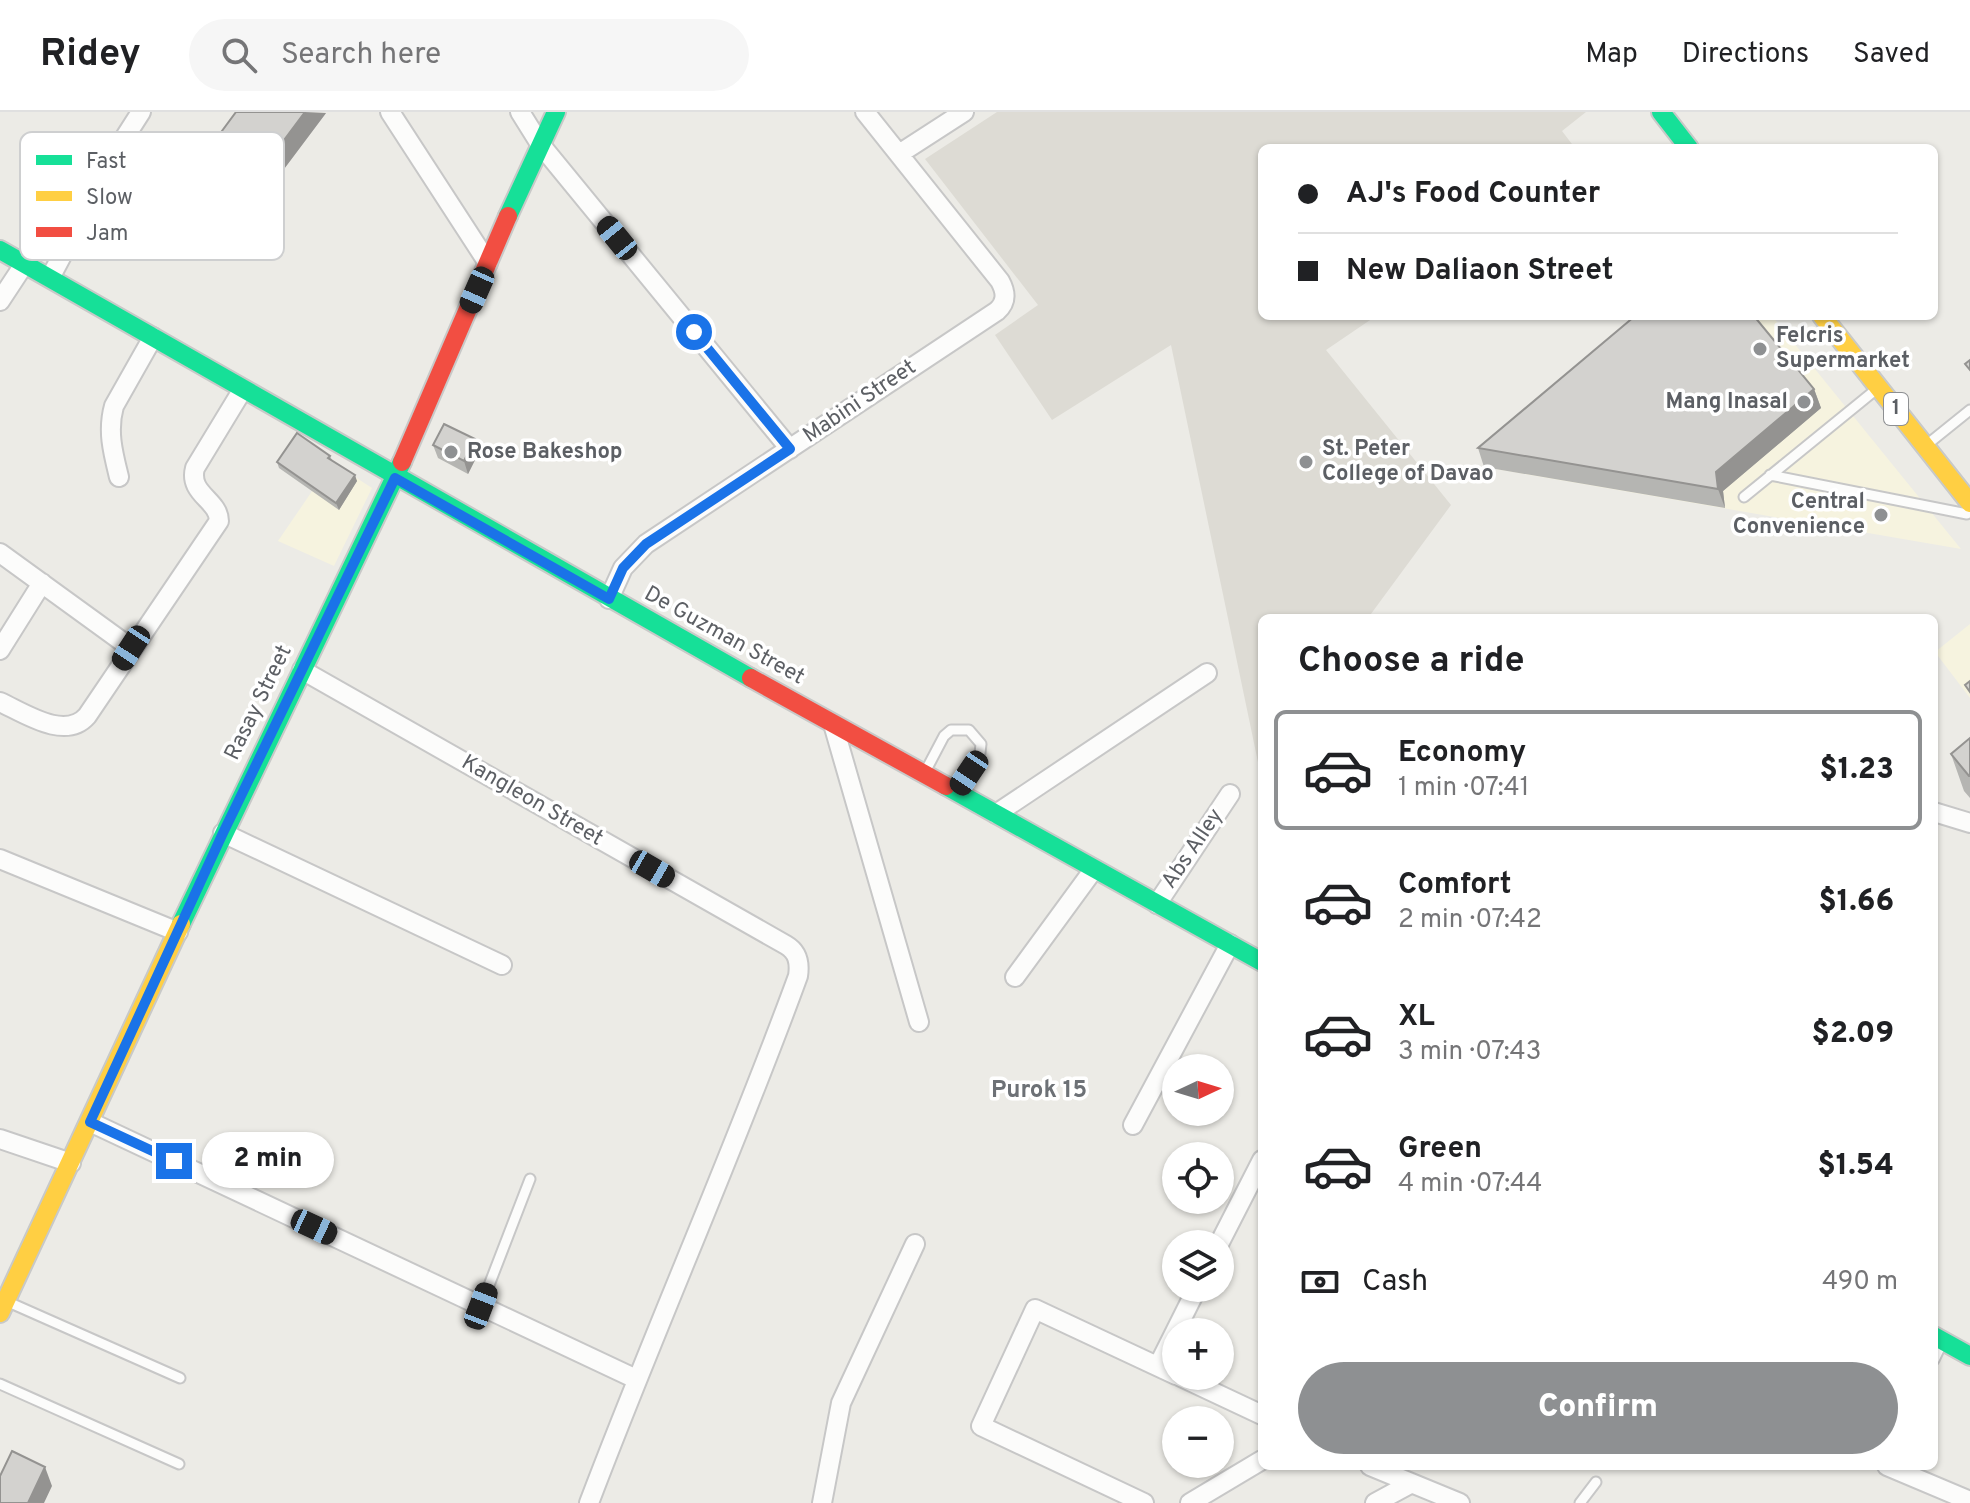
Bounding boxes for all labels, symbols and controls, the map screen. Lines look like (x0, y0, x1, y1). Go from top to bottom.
search box (189, 19, 749, 91)
text: Ridey (40, 31, 141, 80)
icon: search (217, 33, 261, 77)
text: Search here (281, 37, 441, 74)
text: Map (1585, 37, 1638, 73)
text: Directions (1682, 37, 1809, 73)
text: Saved (1853, 37, 1930, 73)
legend (20, 132, 284, 260)
text: Fast (86, 149, 127, 176)
text: AJ's Food Counter (1346, 176, 1600, 213)
text: Slow (86, 185, 133, 212)
car (593, 212, 641, 264)
text: Jam (86, 221, 129, 248)
text: New Daliaon Street (1346, 253, 1614, 290)
car (456, 263, 498, 317)
route start (676, 314, 712, 350)
place label: Felcris Supermarket (1776, 323, 1910, 375)
marker: Felcris Supermarket (1751, 340, 1769, 358)
street label: Mabini Street (798, 354, 922, 450)
place label: Mang Inasal (1665, 389, 1788, 416)
marker: Mang Inasal (1795, 393, 1813, 411)
road number: 1 (1884, 393, 1908, 425)
place label: St. Peter College of Davao (1322, 436, 1494, 488)
place label: Rose Bakeshop (467, 439, 622, 466)
marker: Rose Bakeshop (442, 443, 460, 461)
marker: St. Peter College of Davao (1297, 453, 1315, 471)
place label: Central Convenience (1733, 489, 1865, 541)
marker: Central Convenience (1872, 506, 1890, 524)
street label: De Guzman Street (639, 581, 809, 691)
car (108, 621, 154, 675)
text: Choose a ride (1298, 639, 1524, 685)
street label: Rasay Street (219, 641, 299, 765)
icon: car (1302, 734, 1374, 806)
text: Economy (1398, 735, 1526, 772)
car (946, 746, 992, 800)
street label: Kangleon Street (456, 749, 608, 853)
text: $1.23 (1819, 752, 1894, 789)
text: 1 min · 07:41 (1398, 772, 1529, 805)
street label: Abs Alley (1156, 804, 1230, 894)
car (625, 847, 679, 891)
icon: car (1302, 866, 1374, 938)
text: Comfort (1398, 867, 1511, 904)
text: $1.66 (1819, 884, 1894, 921)
text: 2 min · 07:42 (1398, 904, 1542, 937)
icon: car (1302, 998, 1374, 1070)
text: XL (1398, 999, 1435, 1036)
text: $2.09 (1811, 1016, 1894, 1053)
text: 3 min · 07:43 (1398, 1036, 1541, 1069)
north arrow (1162, 1054, 1234, 1126)
map controls (1162, 1054, 1234, 1478)
district label: Purok 15 (991, 1076, 1087, 1106)
icon: car (1302, 1130, 1374, 1202)
text: Green (1398, 1131, 1482, 1168)
callout: 2 min (202, 1133, 334, 1189)
button: locate (1162, 1142, 1234, 1214)
route end (156, 1143, 192, 1179)
text: 2 min (234, 1143, 302, 1176)
text: $1.54 (1817, 1148, 1894, 1185)
text: 4 min · 07:44 (1398, 1168, 1542, 1201)
car (287, 1206, 341, 1248)
button: layers (1162, 1230, 1234, 1302)
icon: cash (1298, 1260, 1342, 1304)
text: Cash (1362, 1264, 1428, 1301)
text: 490 m (1822, 1266, 1898, 1299)
car (461, 1279, 501, 1333)
button: + (1162, 1318, 1234, 1390)
button: Confirm (1298, 1362, 1898, 1454)
button: − (1162, 1406, 1234, 1478)

